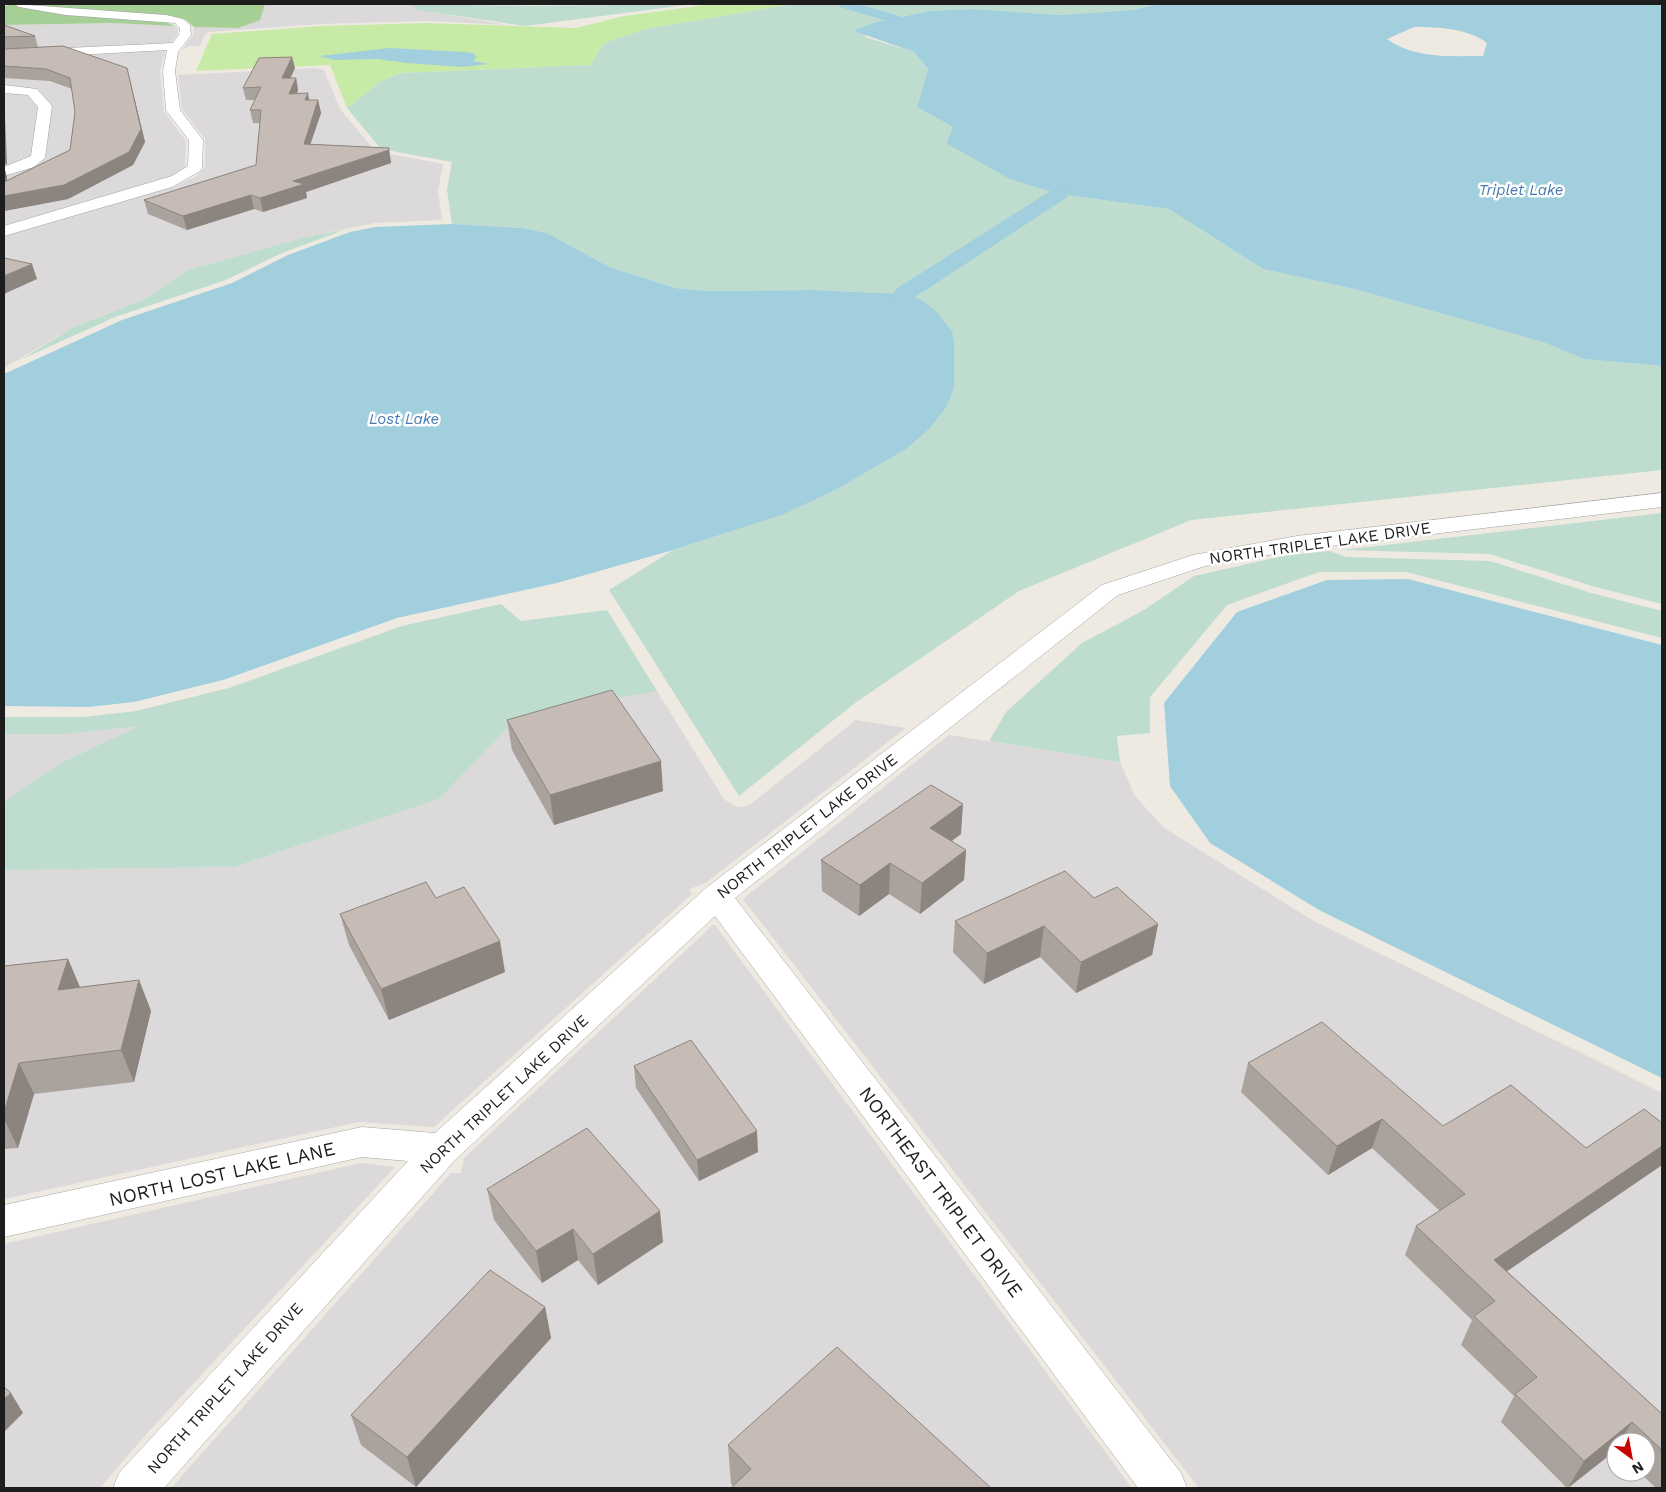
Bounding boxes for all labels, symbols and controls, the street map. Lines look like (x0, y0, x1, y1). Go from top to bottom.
water label: Triplet Lake (1479, 181, 1563, 199)
water label: Lost Lake (369, 410, 439, 428)
street label: NORTH TRIPLET LAKE DRIVE (1208, 518, 1432, 568)
street label: NORTH TRIPLET LAKE DRIVE (713, 750, 901, 902)
street label: NORTH TRIPLET LAKE DRIVE (416, 1011, 592, 1177)
street label: NORTHEAST TRIPLET DRIVE (854, 1082, 1028, 1302)
street label: NORTH LOST LAKE LANE (107, 1137, 337, 1211)
street label: NORTH TRIPLET LAKE DRIVE (143, 1299, 307, 1477)
north arrow (1606, 1432, 1656, 1482)
text: N (1629, 1458, 1647, 1478)

